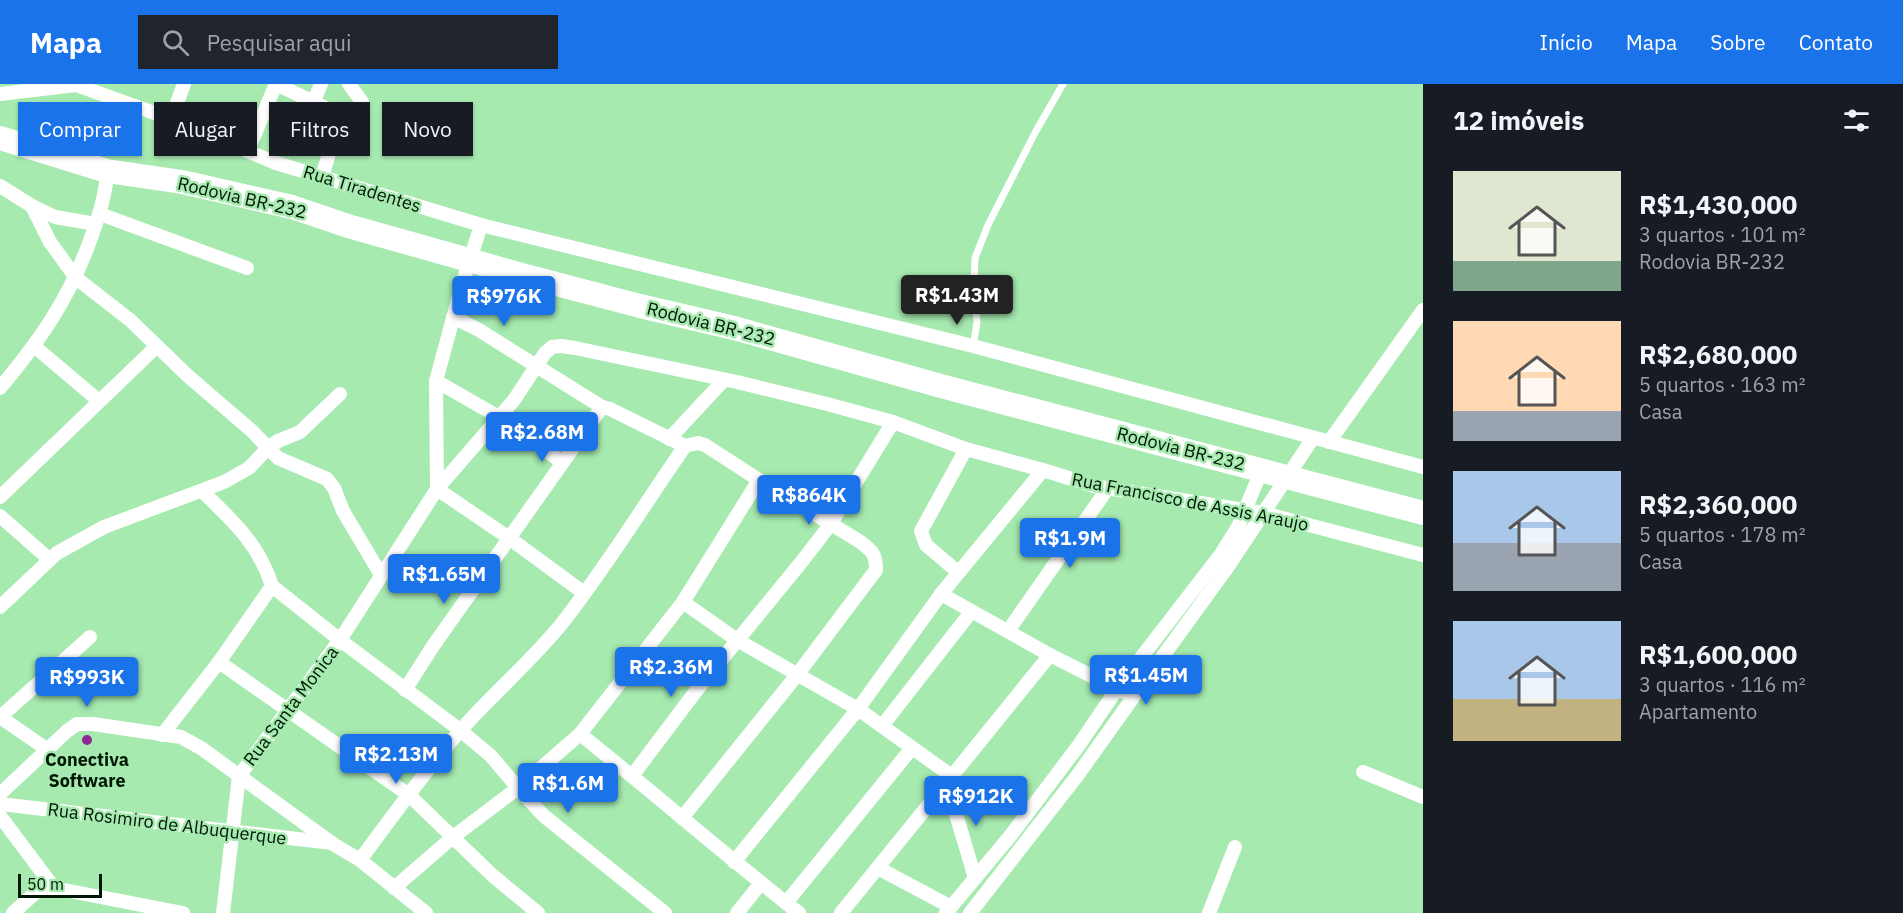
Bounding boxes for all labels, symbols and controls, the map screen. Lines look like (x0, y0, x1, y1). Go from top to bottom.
search box (138, 15, 558, 69)
text: Mapa (30, 24, 102, 61)
icon: search (159, 26, 192, 59)
text: Pesquisar aqui (207, 28, 352, 57)
text: Início (1540, 28, 1593, 56)
text: Mapa (1626, 28, 1677, 56)
text: Sobre (1710, 28, 1766, 56)
text: Contato (1799, 28, 1873, 56)
chip: Comprar (18, 102, 142, 156)
chip: Alugar (154, 102, 257, 156)
chip: Filtros (269, 102, 370, 156)
chip: Novo (382, 102, 473, 156)
text: 12 imóveis (1453, 103, 1584, 137)
icon: filters (1840, 104, 1873, 137)
street label: Rua Tiradentes (300, 160, 424, 217)
street label: Rodovia BR-232 (175, 172, 309, 224)
text: R$1,430,000 (1639, 187, 1797, 221)
icon: home (1501, 195, 1573, 267)
text: 3 quartos · 101 m² (1639, 221, 1806, 248)
text: Rodovia BR-232 (1639, 248, 1785, 275)
pin: R$1.43M (902, 275, 1012, 326)
pin: R$976K (455, 276, 553, 327)
text: R$1.43M (915, 281, 999, 308)
text: R$976K (466, 282, 542, 309)
street label: Rodovia BR-232 (645, 296, 778, 351)
text: R$2,680,000 (1639, 337, 1797, 371)
icon: home (1501, 345, 1573, 417)
text: 5 quartos · 163 m² (1639, 371, 1806, 398)
text: Casa (1639, 398, 1683, 425)
pin: R$2.68M (487, 412, 597, 463)
text: R$2.68M (500, 418, 584, 445)
street label: Rodovia BR-232 (1115, 421, 1248, 476)
street label: Rua Francisco de Assis Araujo (1070, 467, 1310, 536)
pin: R$864K (760, 475, 858, 526)
text: R$864K (771, 481, 847, 508)
text: R$2,360,000 (1639, 487, 1797, 521)
icon: home (1501, 495, 1573, 567)
pin: R$1.9M (1021, 518, 1119, 569)
text: 5 quartos · 178 m² (1639, 521, 1806, 548)
text: R$1.9M (1034, 524, 1106, 551)
text: Casa (1639, 548, 1683, 575)
pin: R$1.65M (389, 554, 499, 605)
text: R$1.65M (402, 560, 486, 587)
text: R$1,600,000 (1639, 637, 1797, 671)
street label: Rua Santa Monica (238, 641, 343, 770)
icon: home (1501, 645, 1573, 717)
pin: R$2.36M (616, 647, 726, 698)
text: R$2.36M (629, 653, 713, 680)
pin: R$1.45M (1091, 655, 1201, 706)
pin: R$993K (38, 657, 136, 708)
text: R$1.45M (1104, 661, 1188, 688)
text: R$993K (49, 663, 125, 690)
text: 3 quartos · 116 m² (1639, 671, 1806, 698)
text: Apartamento (1639, 698, 1757, 725)
marker: Conectiva Software (80, 733, 94, 747)
pin: R$2.13M (341, 734, 451, 785)
text: R$2.13M (354, 740, 438, 767)
place label: Conectiva Software (45, 748, 129, 792)
pin: R$1.6M (519, 763, 617, 814)
text: R$1.6M (532, 769, 604, 796)
pin: R$912K (927, 776, 1025, 827)
text: R$912K (938, 782, 1014, 809)
street label: Rua Rosimiro de Albuquerque (46, 797, 288, 850)
scale bar (18, 871, 102, 898)
text: 50 m (27, 874, 64, 894)

